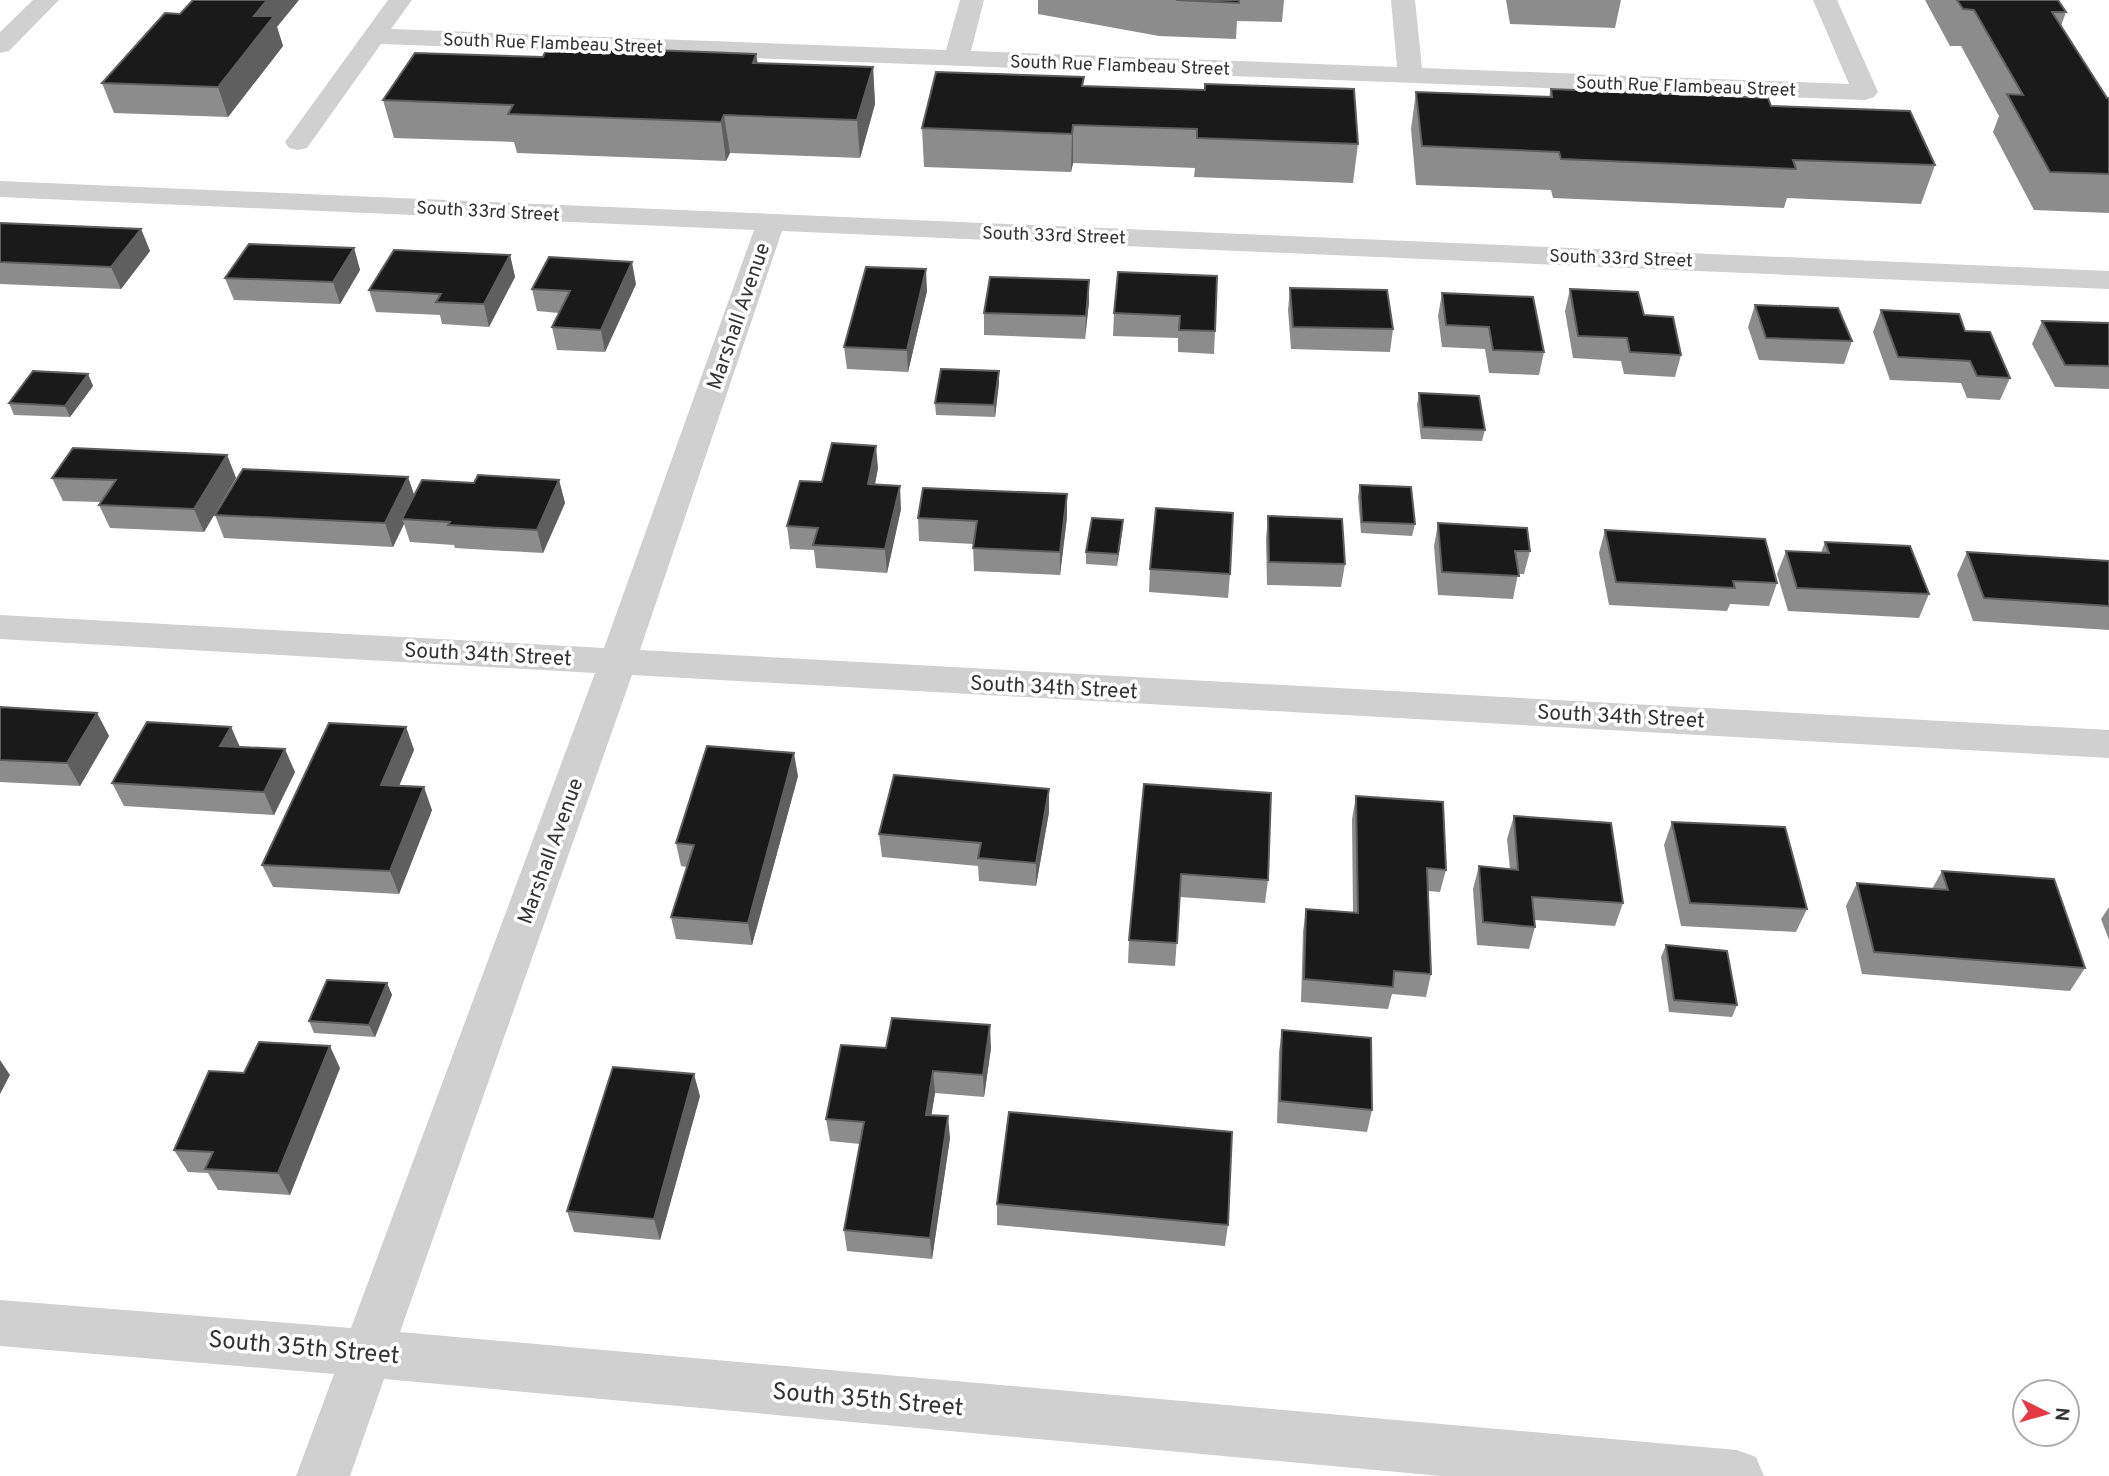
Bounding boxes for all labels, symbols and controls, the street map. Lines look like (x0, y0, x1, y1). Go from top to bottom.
street label: South Rue Flambeau Street (442, 29, 663, 60)
street label: South Rue Flambeau Street (1009, 51, 1230, 82)
street label: South Rue Flambeau Street (1575, 72, 1796, 103)
street label: South 33rd Street (416, 197, 560, 228)
street label: South 33rd Street (982, 223, 1126, 250)
street label: Marshall Avenue (702, 239, 777, 394)
street label: South 33rd Street (1549, 246, 1693, 273)
street label: South 34th Street (403, 638, 572, 673)
street label: South 34th Street (969, 671, 1138, 706)
street label: South 34th Street (1536, 700, 1705, 735)
street label: Marshall Avenue (512, 775, 590, 928)
street label: South 35th Street (207, 1326, 401, 1372)
street label: South 35th Street (771, 1378, 965, 1424)
north arrow (2011, 1378, 2081, 1448)
text: N (2048, 1406, 2073, 1422)

